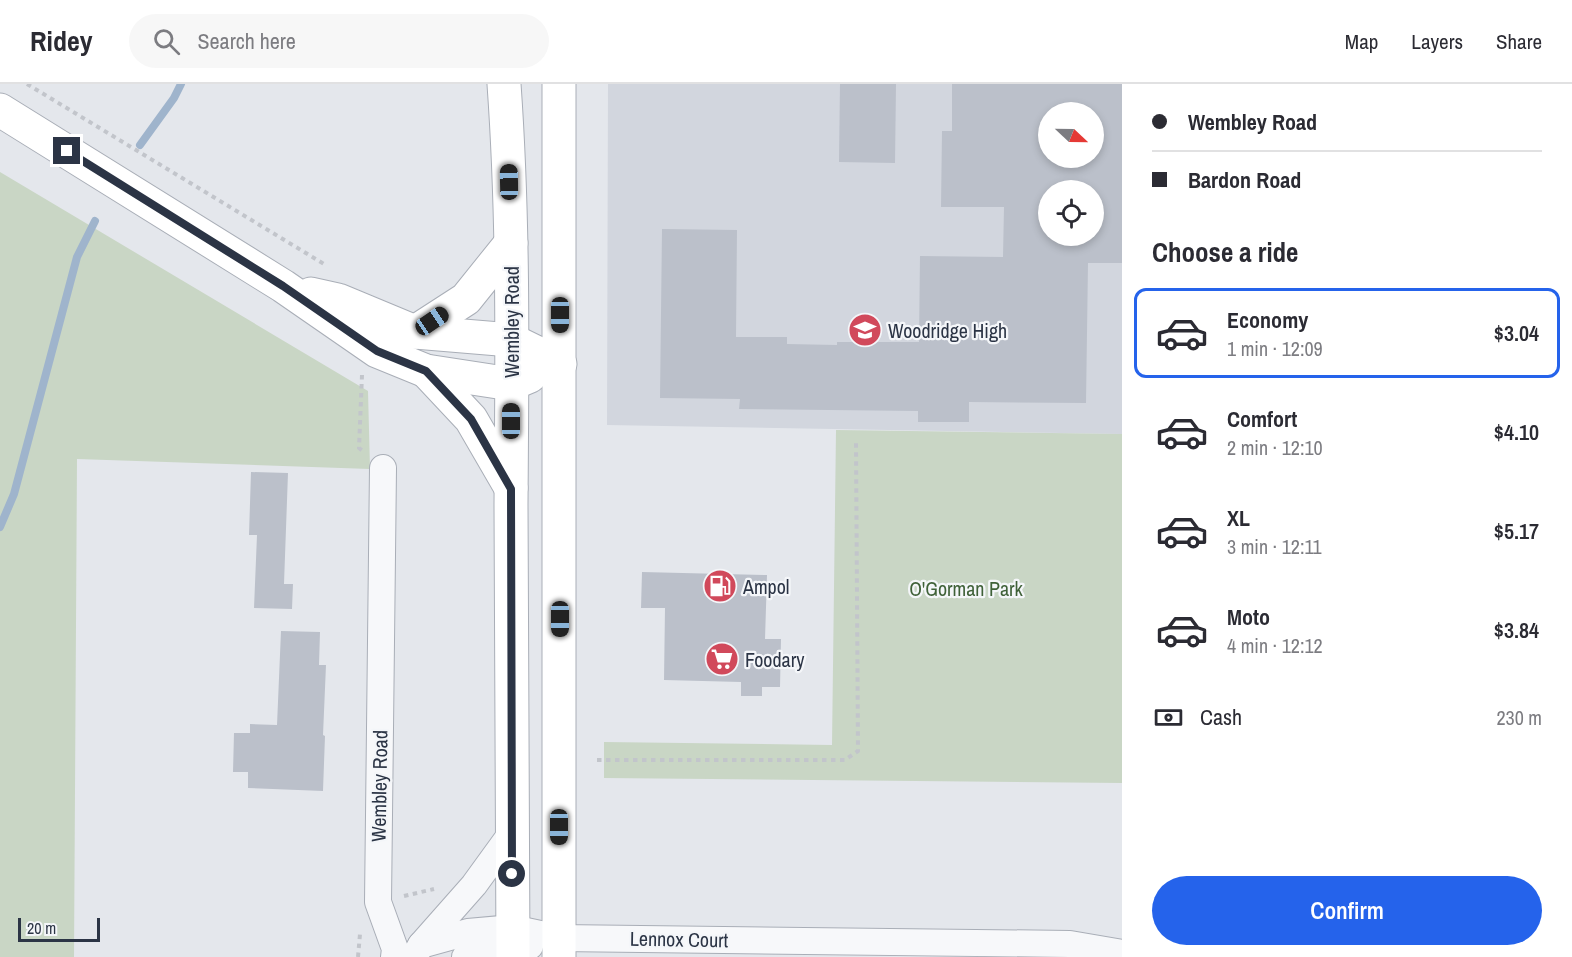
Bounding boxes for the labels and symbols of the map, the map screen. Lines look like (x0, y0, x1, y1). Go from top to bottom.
north arrow (1038, 102, 1104, 168)
route end (53, 137, 80, 164)
car (500, 164, 518, 200)
street label: Wembley Road (498, 266, 525, 378)
car (551, 297, 569, 333)
car (412, 303, 452, 339)
school or university icon: Woodridge High (847, 312, 883, 348)
place label: Woodridge High (888, 317, 1007, 344)
car (502, 403, 520, 439)
fuel station icon: Ampol (702, 568, 738, 604)
place label: Ampol (742, 573, 789, 600)
park label: O'Gorman Park (909, 575, 1024, 602)
car (551, 601, 569, 637)
supermarket icon: Foodary (704, 641, 740, 677)
place label: Foodary (745, 646, 805, 673)
street label: Wembley Road (365, 730, 393, 842)
car (550, 809, 568, 845)
route start (498, 860, 525, 887)
scale bar (18, 915, 100, 942)
street label: Lennox Court (630, 925, 729, 953)

